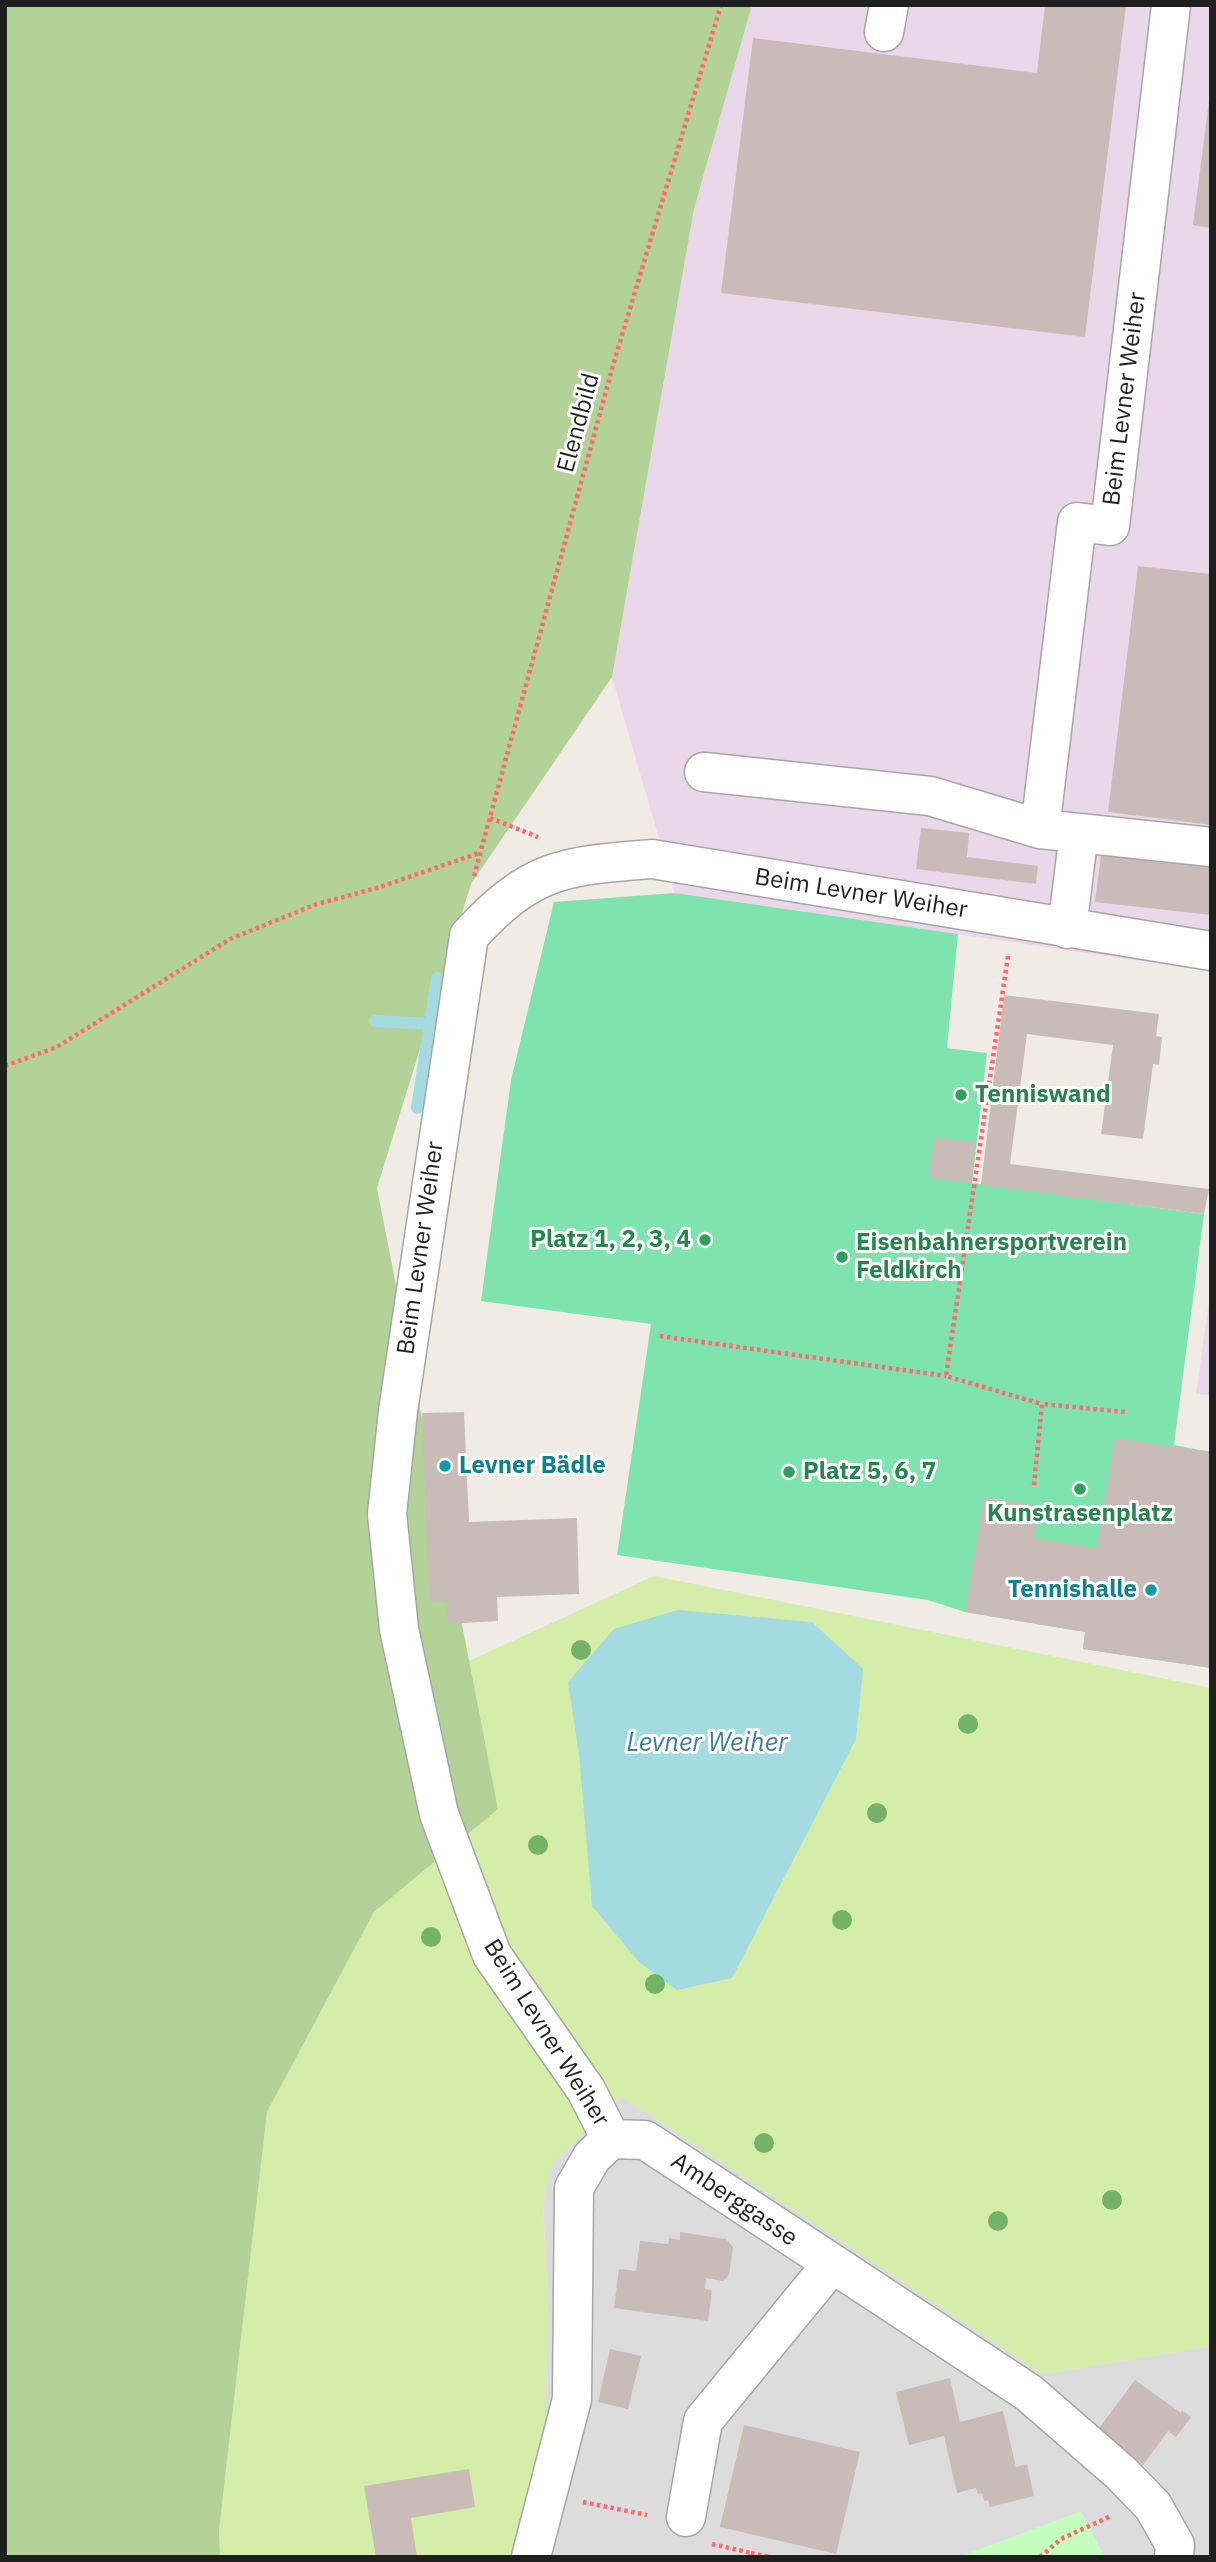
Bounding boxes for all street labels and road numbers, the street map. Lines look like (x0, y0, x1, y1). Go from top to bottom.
street label: Beim Levner Weiher (1098, 290, 1152, 508)
street label: Elendbild (552, 370, 606, 476)
street label: Beim Levner Weiher (753, 863, 969, 925)
street label: Beim Levner Weiher (392, 1139, 450, 1357)
street label: Beim Levner Weiher (477, 1934, 615, 2132)
street label: Amberggasse (665, 2147, 803, 2253)

